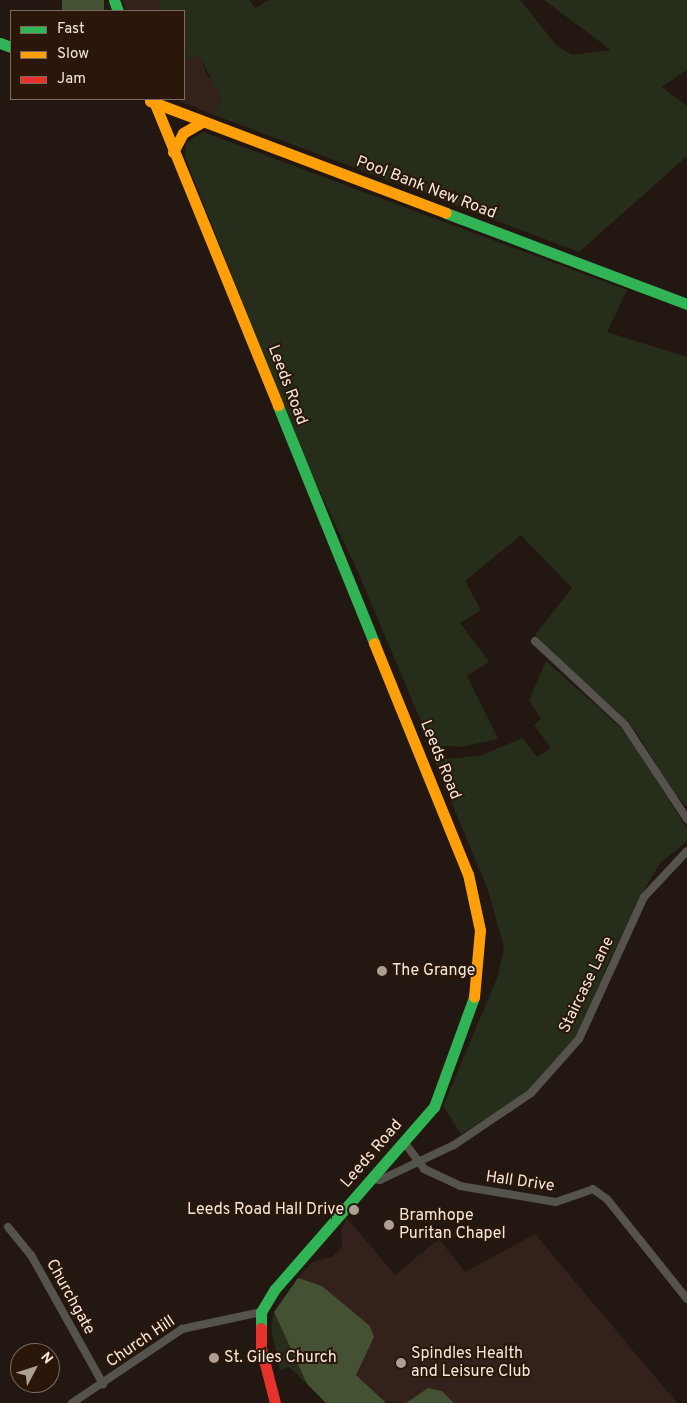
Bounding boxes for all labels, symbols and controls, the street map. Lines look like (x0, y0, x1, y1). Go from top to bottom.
legend (10, 10, 185, 100)
text: Fast (57, 20, 85, 39)
text: Slow (57, 45, 89, 64)
text: Jam (57, 70, 86, 89)
street label: Pool Bank New Road (353, 152, 499, 224)
street label: Leeds Road (263, 342, 311, 428)
street label: Leeds Road (415, 717, 465, 803)
street label: Staircase Lane (555, 934, 619, 1036)
place label: The Grange (392, 961, 475, 981)
marker: The Grange (376, 965, 388, 977)
street label: Leeds Road (337, 1116, 407, 1192)
street label: Hall Drive (484, 1168, 556, 1196)
place label: Leeds Road Hall Drive (187, 1200, 344, 1220)
marker: Leeds Road Hall Drive (348, 1204, 360, 1216)
place label: Bramhope Puritan Chapel (399, 1206, 506, 1244)
marker: Bramhope Puritan Chapel (383, 1219, 395, 1231)
street label: Churchgate (41, 1256, 99, 1338)
street label: Church Hill (103, 1312, 179, 1372)
north arrow (10, 1343, 60, 1393)
place label: Spindles Health and Leisure Club (411, 1344, 530, 1382)
place label: St. Giles Church (224, 1348, 337, 1368)
text: N (36, 1349, 56, 1368)
marker: St. Giles Church (208, 1352, 220, 1364)
marker: Spindles Health and Leisure Club (395, 1357, 407, 1369)

